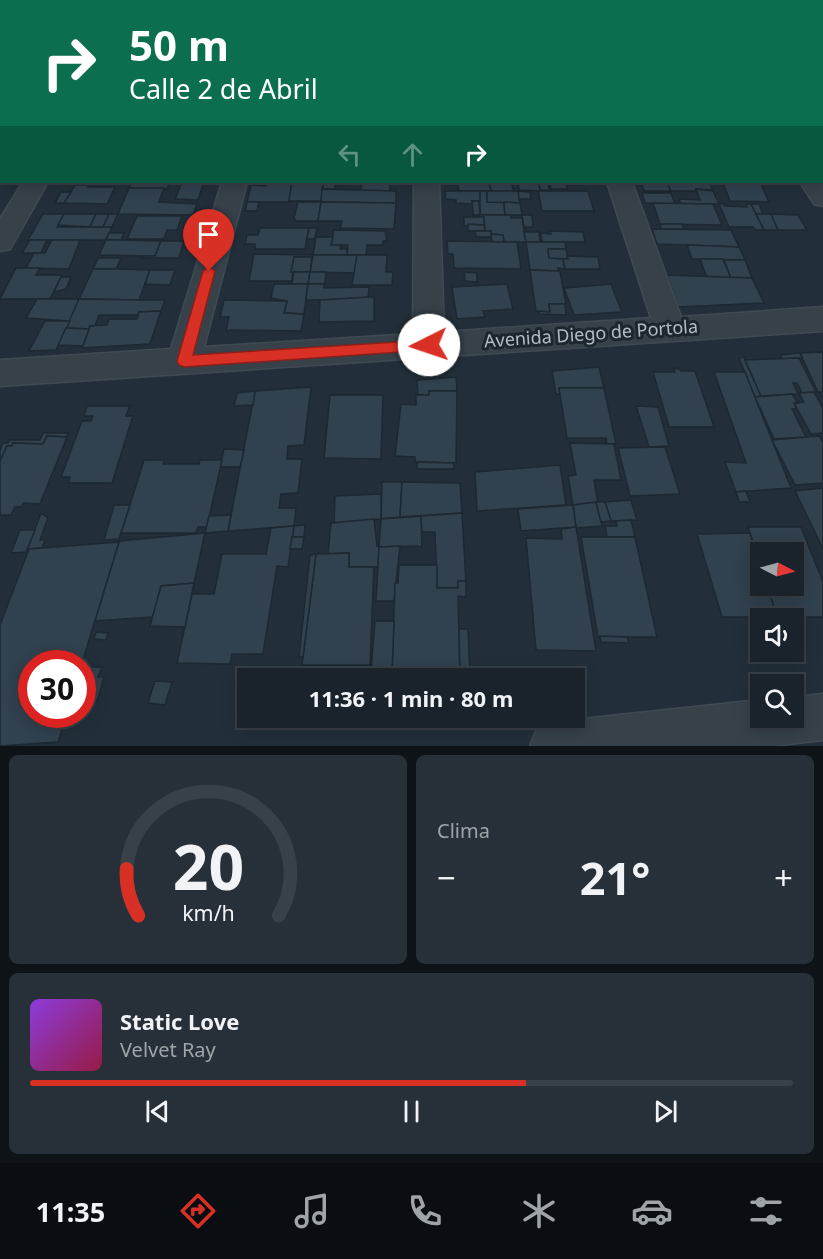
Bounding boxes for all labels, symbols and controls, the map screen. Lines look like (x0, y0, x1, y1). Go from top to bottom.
text: 50 m (129, 16, 229, 73)
icon: right (30, 24, 108, 102)
text: Calle 2 de Abril (129, 70, 318, 107)
icon: left (333, 138, 366, 171)
icon: ahead (396, 138, 429, 171)
icon: right (459, 138, 492, 171)
pin (183, 209, 234, 271)
icon: arrive (192, 218, 225, 251)
position arrow (397, 313, 461, 377)
street label: Avenida Diego de Portola (483, 314, 699, 352)
north arrow (750, 542, 804, 596)
map controls (750, 542, 804, 728)
button: sound (750, 608, 804, 662)
speed limit sign: 30 (18, 650, 96, 728)
button: search (750, 674, 804, 728)
text: 11:36 · 1 min · 80 m (309, 683, 513, 713)
text: Clima (437, 817, 490, 844)
text: 20 (172, 823, 244, 908)
text: 21° (580, 847, 650, 908)
text: − (437, 855, 456, 900)
text: + (774, 855, 793, 900)
text: km/h (182, 899, 234, 928)
text: Static Love (120, 1006, 239, 1036)
text: Velvet Ray (120, 1036, 216, 1063)
icon: previous (141, 1095, 174, 1128)
icon: pause (395, 1095, 428, 1128)
icon: next (649, 1095, 682, 1128)
icon: directions (177, 1190, 219, 1232)
icon: music (291, 1190, 333, 1232)
icon: phone (404, 1190, 446, 1232)
icon: climate (518, 1190, 560, 1232)
icon: car (631, 1190, 673, 1232)
icon: filters (745, 1190, 787, 1232)
text: 11:35 (36, 1193, 105, 1230)

